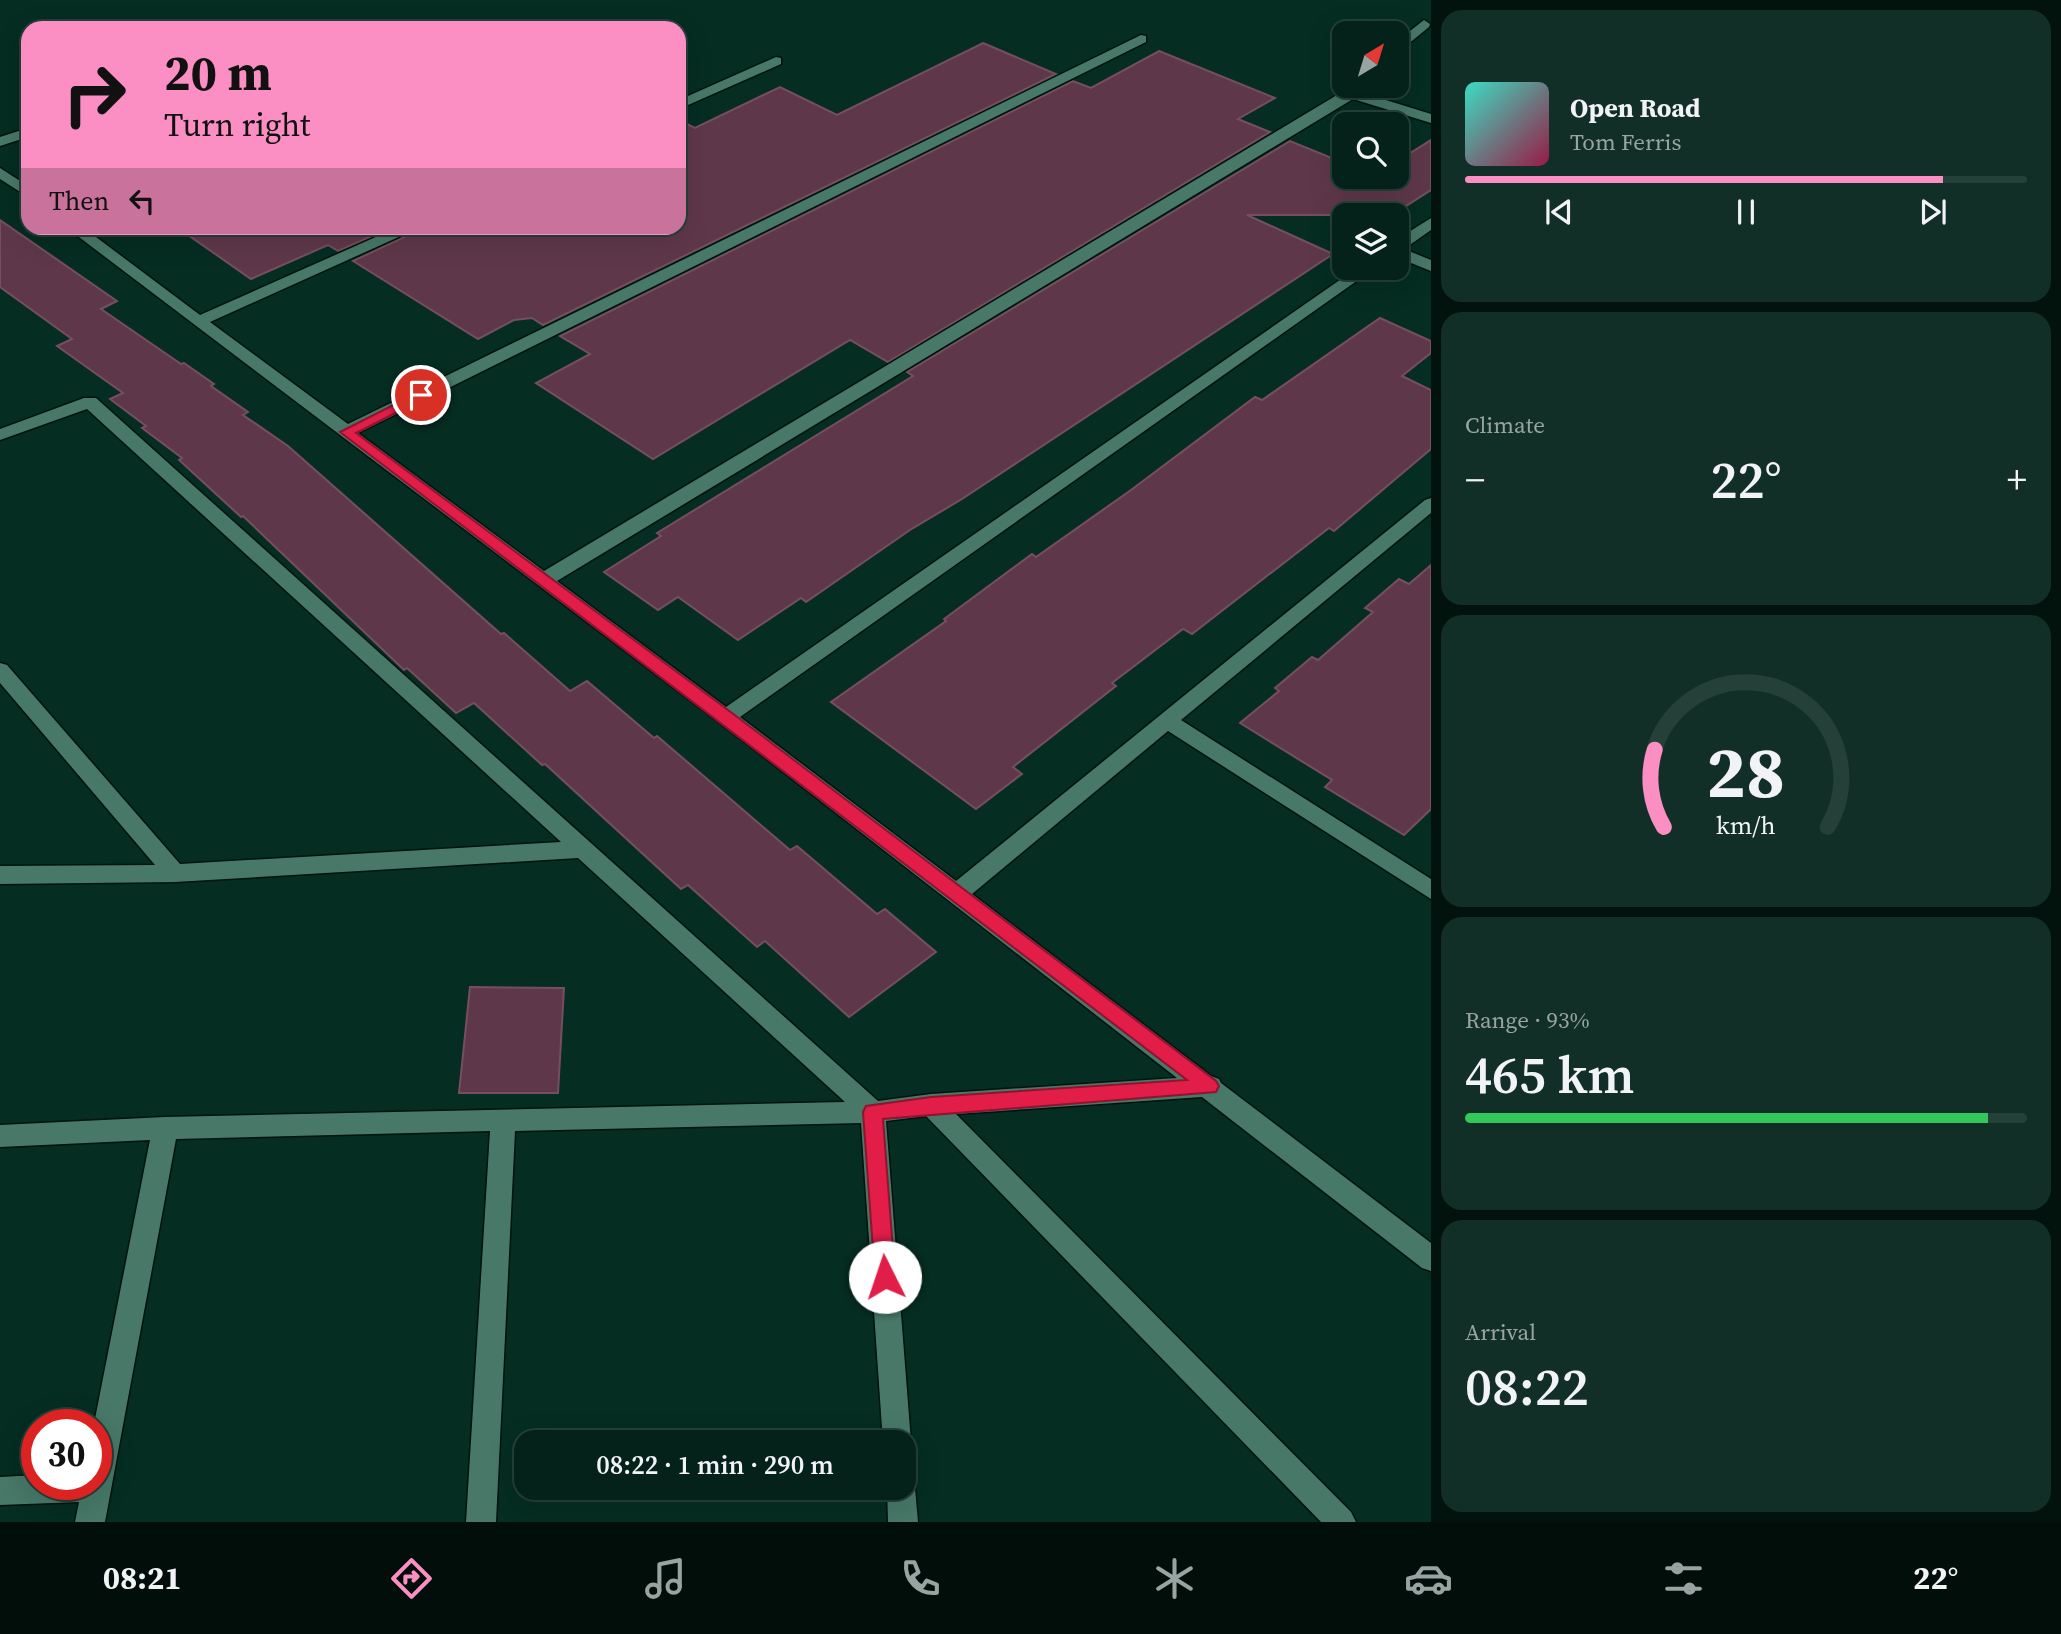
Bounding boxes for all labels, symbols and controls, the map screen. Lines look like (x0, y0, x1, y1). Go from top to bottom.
north arrow (1332, 21, 1409, 98)
map controls (1332, 21, 1409, 280)
text: 20 m (164, 39, 272, 106)
icon: right (49, 49, 140, 140)
text: Open Road (1570, 90, 1701, 126)
text: Turn right (164, 103, 310, 147)
button: search (1332, 112, 1409, 189)
text: Tom Ferris (1570, 126, 1681, 158)
icon: left (123, 182, 161, 220)
text: Then (49, 183, 109, 219)
icon: previous (1540, 193, 1578, 231)
icon: pause (1727, 193, 1765, 231)
icon: next (1914, 193, 1952, 231)
button: layers (1332, 203, 1409, 280)
pin (391, 365, 451, 425)
icon: arrive (402, 376, 440, 414)
text: Climate (1465, 409, 1545, 441)
text: 22° (1710, 444, 1782, 515)
text: − (1465, 454, 1485, 506)
text: + (2007, 454, 2027, 506)
text: 28 (1707, 722, 1785, 821)
text: km/h (1716, 808, 1776, 842)
text: Range · 93% (1465, 1004, 1590, 1036)
text: 465 km (1465, 1039, 1634, 1110)
position arrow (848, 1240, 922, 1314)
text: Arrival (1465, 1316, 1536, 1348)
text: 08:22 (1465, 1351, 1589, 1422)
speed limit sign: 30 (21, 1409, 112, 1500)
text: 08:22 · 1 min · 290 m (596, 1447, 834, 1483)
icon: directions (387, 1554, 436, 1603)
icon: music (641, 1554, 690, 1603)
icon: phone (896, 1554, 945, 1603)
icon: climate (1150, 1554, 1199, 1603)
icon: car (1404, 1554, 1453, 1603)
icon: filters (1659, 1554, 1708, 1603)
text: 08:21 (103, 1556, 182, 1600)
text: 22° (1913, 1556, 1958, 1600)

